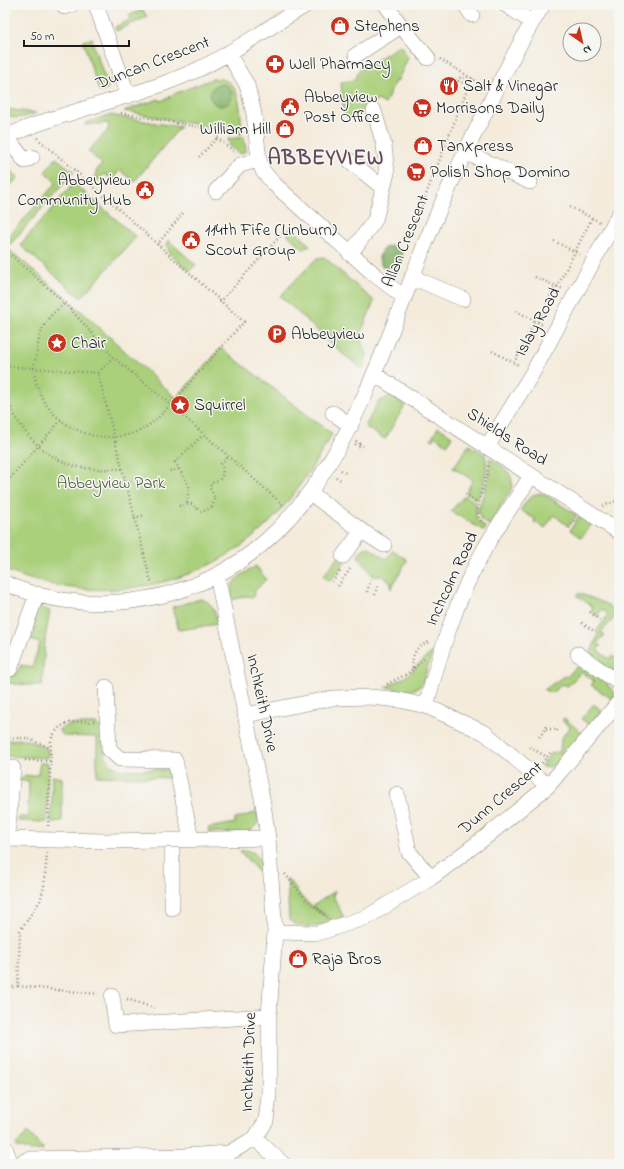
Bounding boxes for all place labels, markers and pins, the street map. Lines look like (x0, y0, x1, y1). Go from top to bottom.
place label: Stephens (354, 14, 420, 39)
shop icon: Stephens (329, 15, 351, 37)
place label: Well Pharmacy (289, 52, 390, 78)
pharmacy icon: Well Pharmacy (264, 53, 286, 75)
place label: Salt & Vinegar (463, 74, 559, 101)
restaurant icon: Salt & Vinegar (438, 75, 460, 97)
place label: Abbeyview Post Office (304, 85, 380, 130)
public building icon: Abbeyview Post Office (279, 96, 301, 118)
place label: Morrisons Daily (436, 96, 545, 122)
supermarket icon: Morrisons Daily (411, 97, 433, 119)
place label: William Hill (200, 117, 271, 142)
shop icon: William Hill (274, 118, 296, 140)
place label: TanXpress (437, 134, 514, 159)
shop icon: TanXpress (412, 135, 434, 157)
place label: Polish Shop Domino (430, 160, 570, 185)
supermarket icon: Polish Shop Domino (405, 161, 427, 183)
place label: Abbeyview Community Hub (17, 168, 131, 214)
public building icon: Abbeyview Community Hub (134, 179, 156, 201)
place label: 114th Fife (Linburn) Scout Group (205, 218, 337, 263)
public building icon: 114th Fife (Linburn) Scout Group (180, 229, 202, 251)
place label: Abbeyview (291, 322, 364, 348)
parking icon: Abbeyview (266, 323, 288, 345)
place label: Chair (71, 331, 107, 356)
place icon: Chair (46, 332, 68, 354)
place label: Squirrel (194, 393, 246, 418)
place icon: Squirrel (169, 394, 191, 416)
place label: Raja Bros (312, 947, 382, 972)
shop icon: Raja Bros (287, 948, 309, 970)

